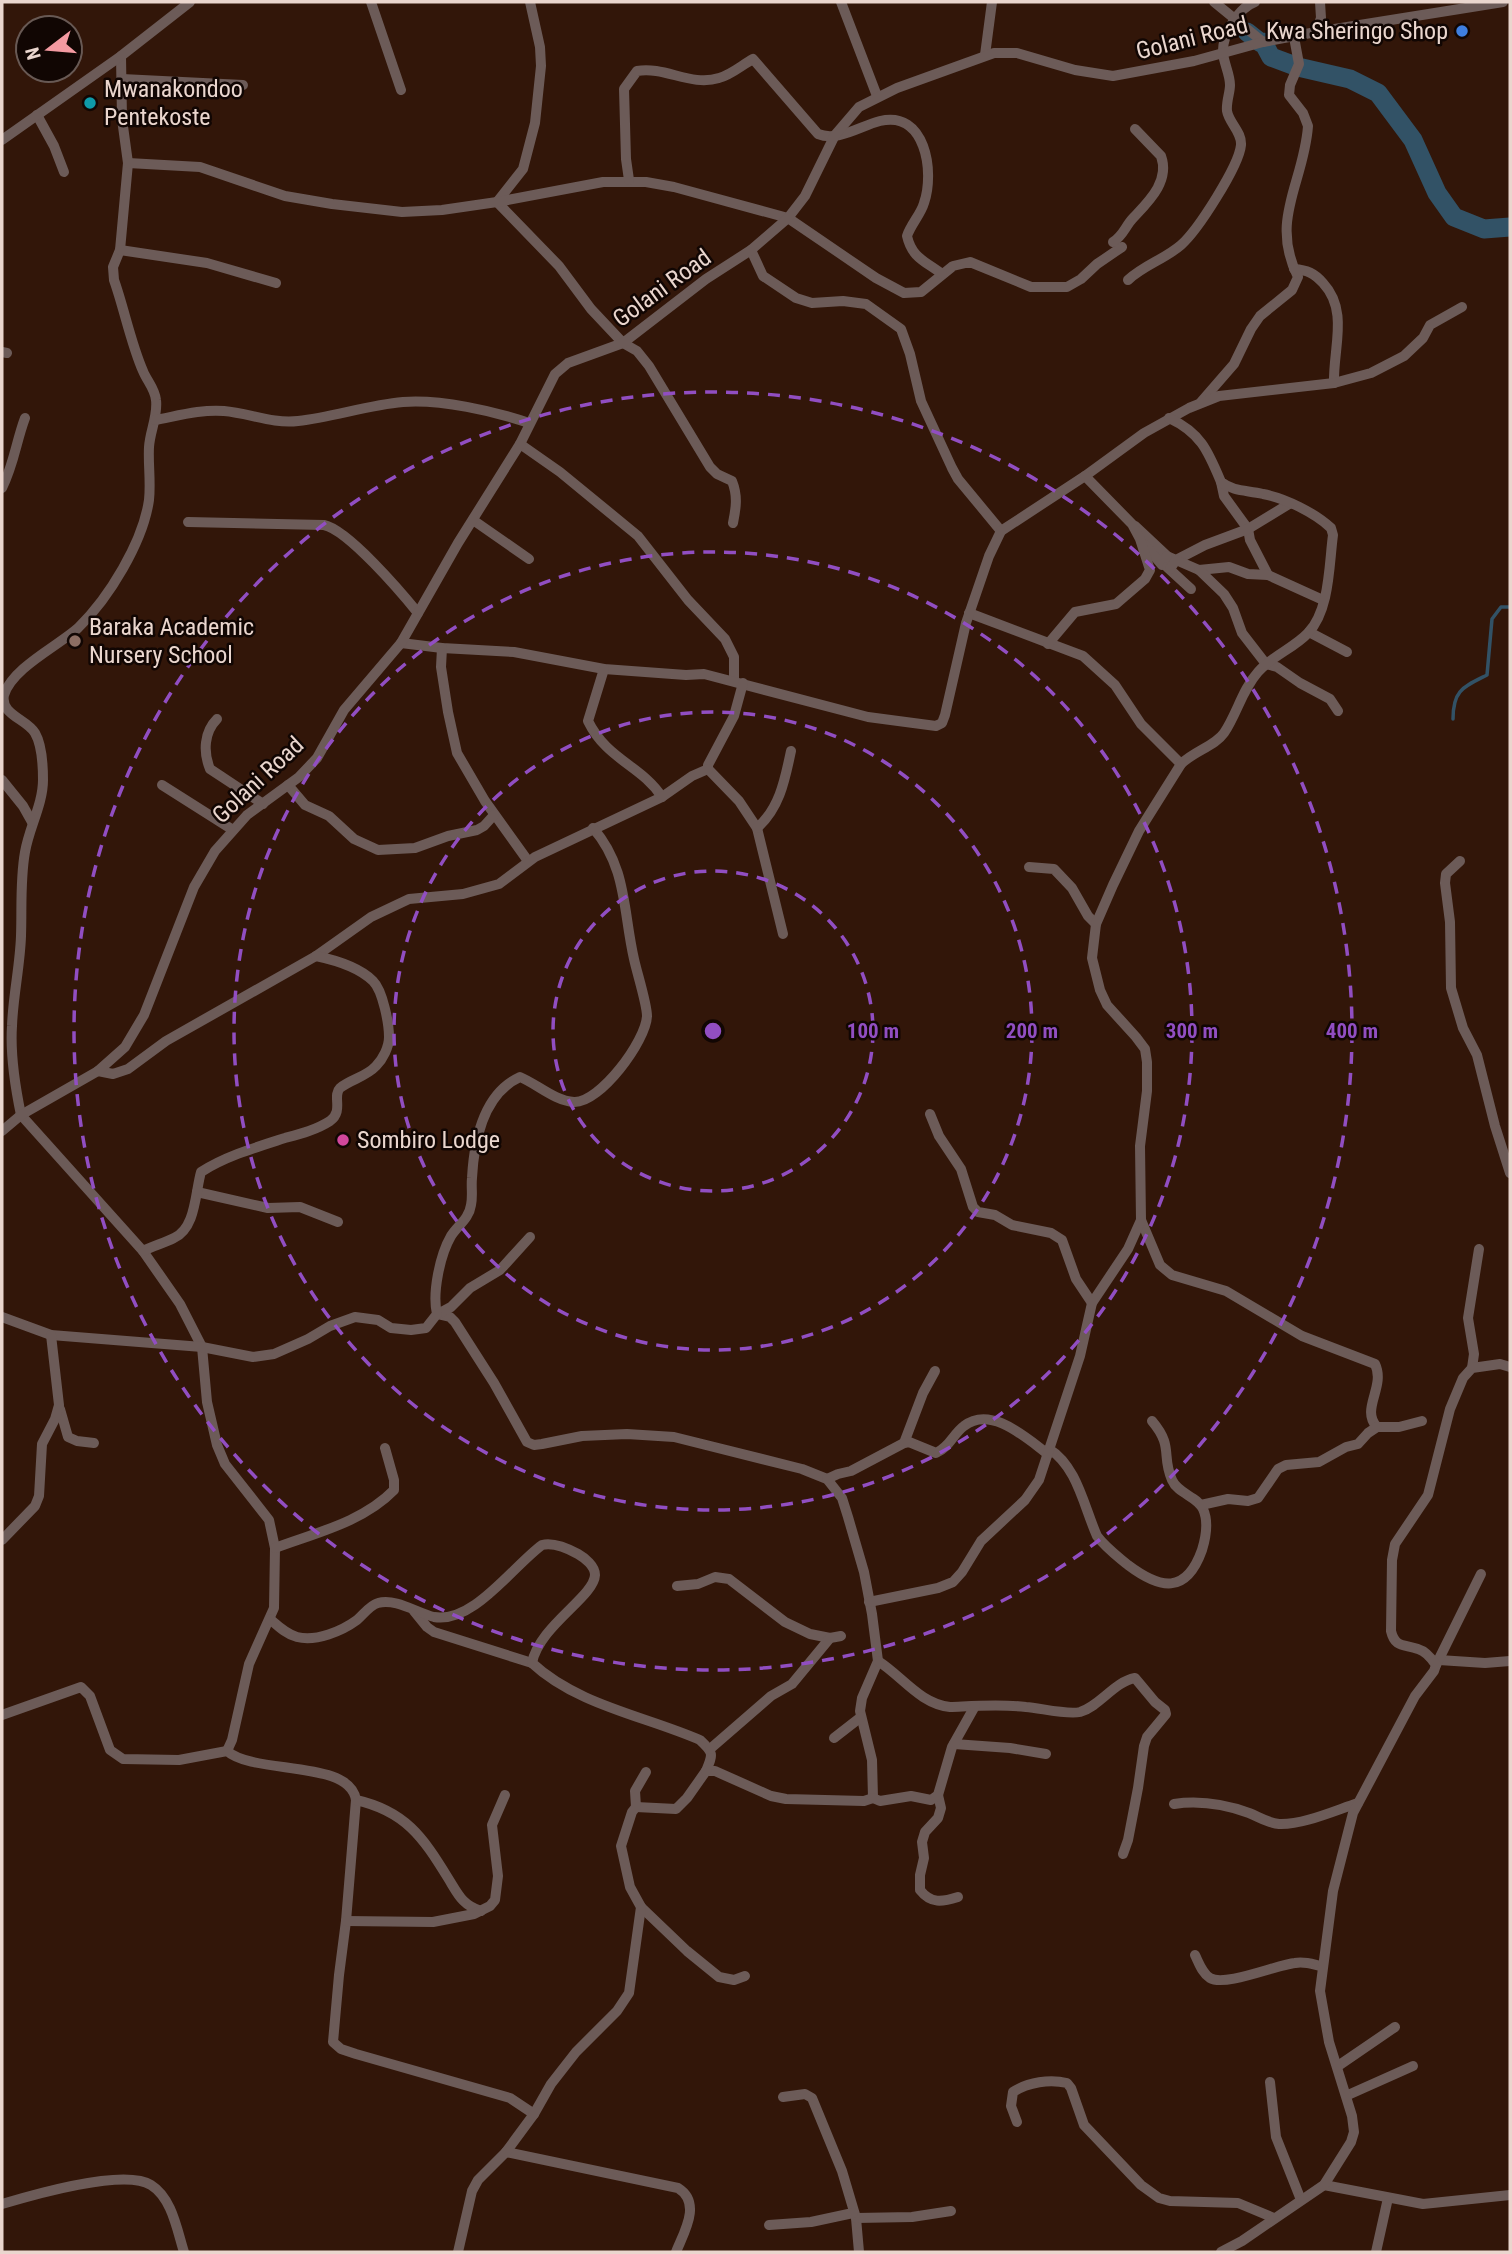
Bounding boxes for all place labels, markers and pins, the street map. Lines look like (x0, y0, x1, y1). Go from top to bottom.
place label: Kwa Sheringo Shop (1266, 17, 1448, 45)
marker: Kwa Sheringo Shop (1454, 23, 1470, 39)
place label: Mwanakondoo Pentekoste (104, 75, 243, 131)
marker: Mwanakondoo Pentekoste (82, 95, 98, 111)
place label: Baraka Academic Nursery School (89, 613, 254, 669)
marker: Baraka Academic Nursery School (67, 633, 83, 649)
centre of rings (701, 1019, 725, 1043)
place label: Sombiro Lodge (357, 1126, 500, 1154)
marker: Sombiro Lodge (335, 1132, 351, 1148)

